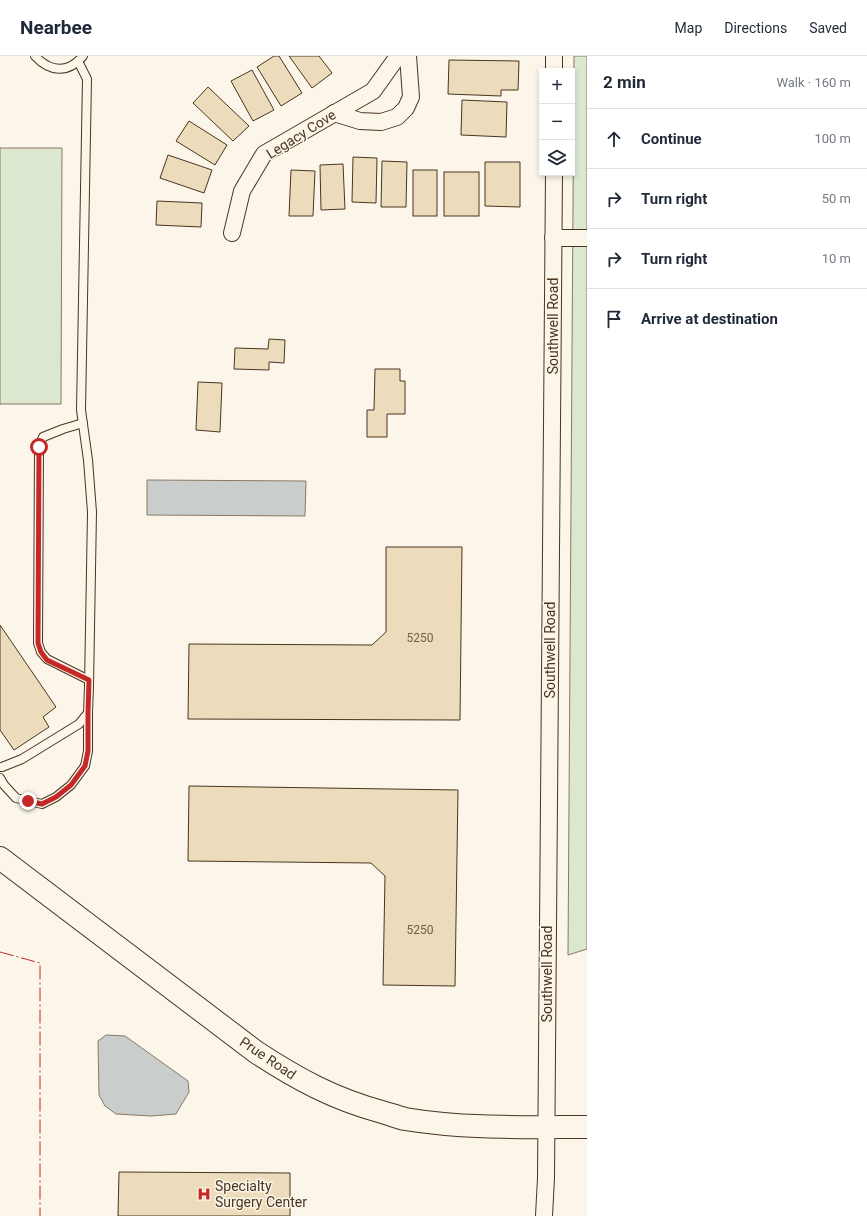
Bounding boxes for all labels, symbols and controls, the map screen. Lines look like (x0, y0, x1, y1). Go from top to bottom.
text: Nearbee (20, 16, 92, 39)
text: Map (675, 20, 702, 36)
text: Directions (724, 20, 787, 36)
text: Saved (809, 20, 847, 36)
map controls (539, 68, 575, 176)
button: + (539, 68, 575, 104)
text: 2 min (603, 72, 646, 92)
text: Walk · 160 m (776, 75, 851, 90)
button: − (539, 104, 575, 140)
street label: Legacy Cove (263, 106, 339, 162)
icon: ahead (603, 128, 625, 150)
text: Continue (641, 130, 702, 148)
text: 100 m (814, 131, 851, 146)
button: layers (539, 140, 575, 176)
icon: right (603, 188, 625, 210)
text: Turn right (641, 190, 707, 208)
text: 50 m (822, 191, 851, 206)
icon: right (603, 248, 625, 270)
text: Turn right (641, 250, 707, 268)
text: 10 m (822, 251, 851, 266)
street label: Southwell Road (545, 278, 561, 374)
icon: arrive (603, 308, 625, 330)
text: Arrive at destination (641, 310, 778, 328)
route start (30, 438, 48, 456)
street label: Southwell Road (542, 602, 558, 698)
house number: 5250 (407, 631, 434, 645)
route end (19, 792, 37, 810)
house number: 5250 (407, 923, 434, 937)
street label: Southwell Road (539, 926, 555, 1022)
street label: Prue Road (237, 1033, 299, 1083)
place label: Specialty Surgery Center (215, 1178, 307, 1210)
hospital icon: Specialty Surgery Center (196, 1186, 212, 1202)

